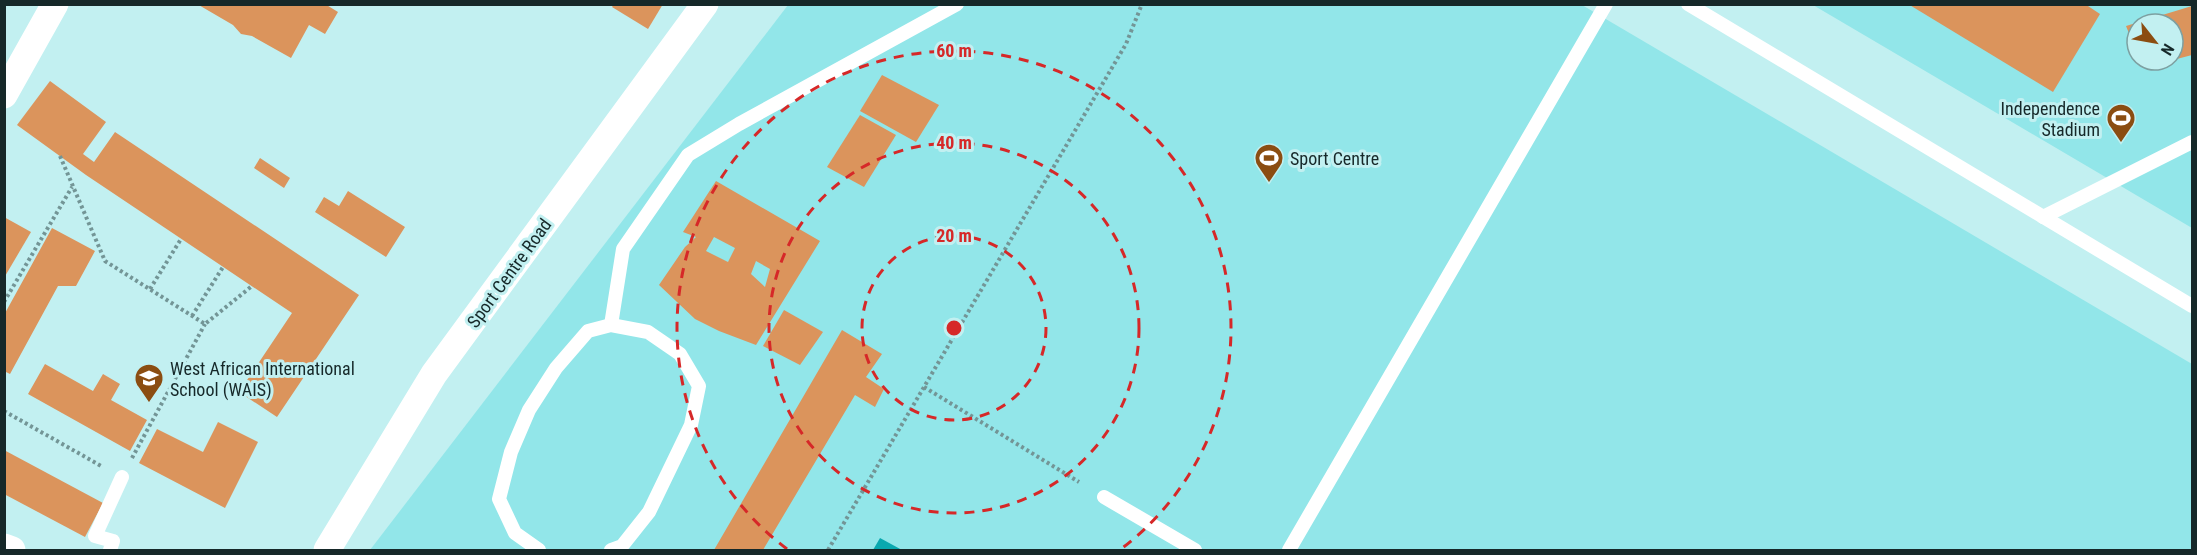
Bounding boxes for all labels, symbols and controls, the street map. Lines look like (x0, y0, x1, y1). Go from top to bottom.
north arrow (2125, 12, 2185, 72)
text: 60 m (936, 40, 972, 61)
text: N (2157, 40, 2178, 59)
place label: Independence Stadium (2001, 98, 2100, 140)
sports icon: Independence Stadium (2105, 102, 2137, 144)
text: 40 m (936, 132, 972, 153)
sports icon: Sport Centre (1253, 142, 1285, 184)
place label: Sport Centre (1290, 148, 1379, 169)
street label: Sport Centre Road (462, 215, 556, 331)
text: 20 m (936, 225, 972, 246)
centre of rings (944, 318, 964, 338)
place label: West African International School (WAIS) (170, 358, 355, 401)
school or university icon: West African International School (WAIS) (133, 362, 165, 404)

